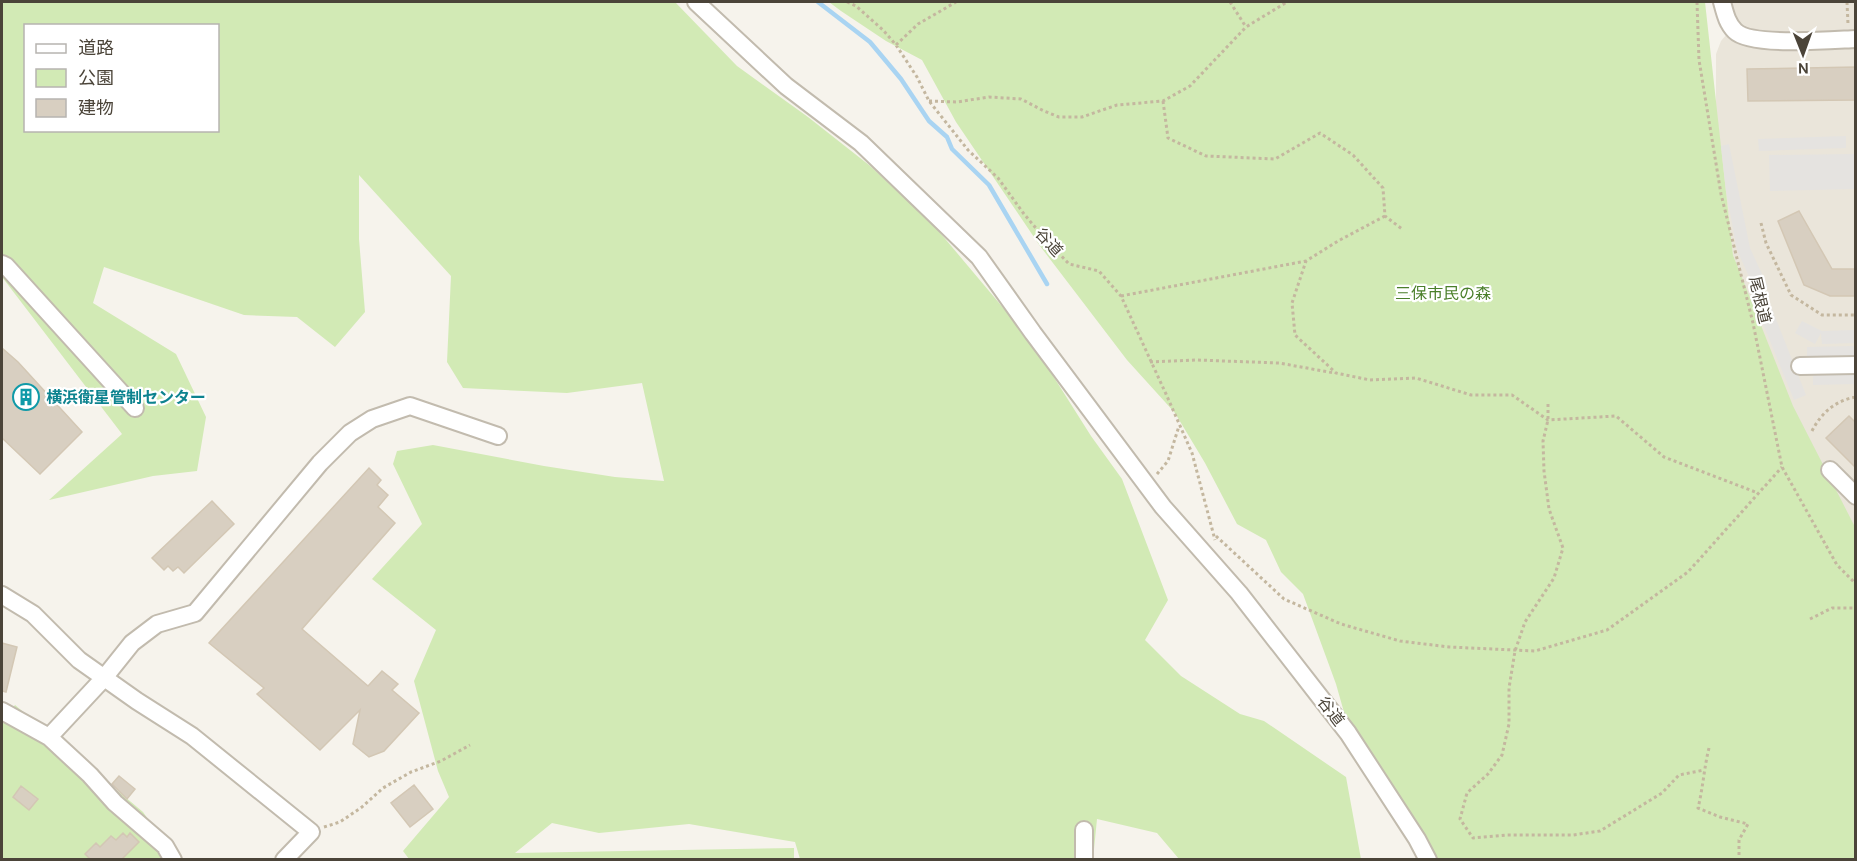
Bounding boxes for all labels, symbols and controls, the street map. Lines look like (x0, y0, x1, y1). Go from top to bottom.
legend (24, 24, 219, 132)
north arrow (1773, 24, 1833, 84)
text: 道路 (78, 37, 114, 59)
text: N (1797, 59, 1809, 78)
text: 公園 (78, 67, 114, 89)
text: 建物 (78, 97, 114, 119)
street label: 谷道 (1031, 224, 1067, 260)
street label: 尾根道 (1745, 274, 1775, 326)
park label: 三保市民の森 (1395, 284, 1491, 303)
building icon: 横浜衛星管制センター (11, 382, 41, 412)
place label: 横浜衛星管制センター (46, 388, 206, 407)
street label: 谷道 (1314, 693, 1348, 729)

